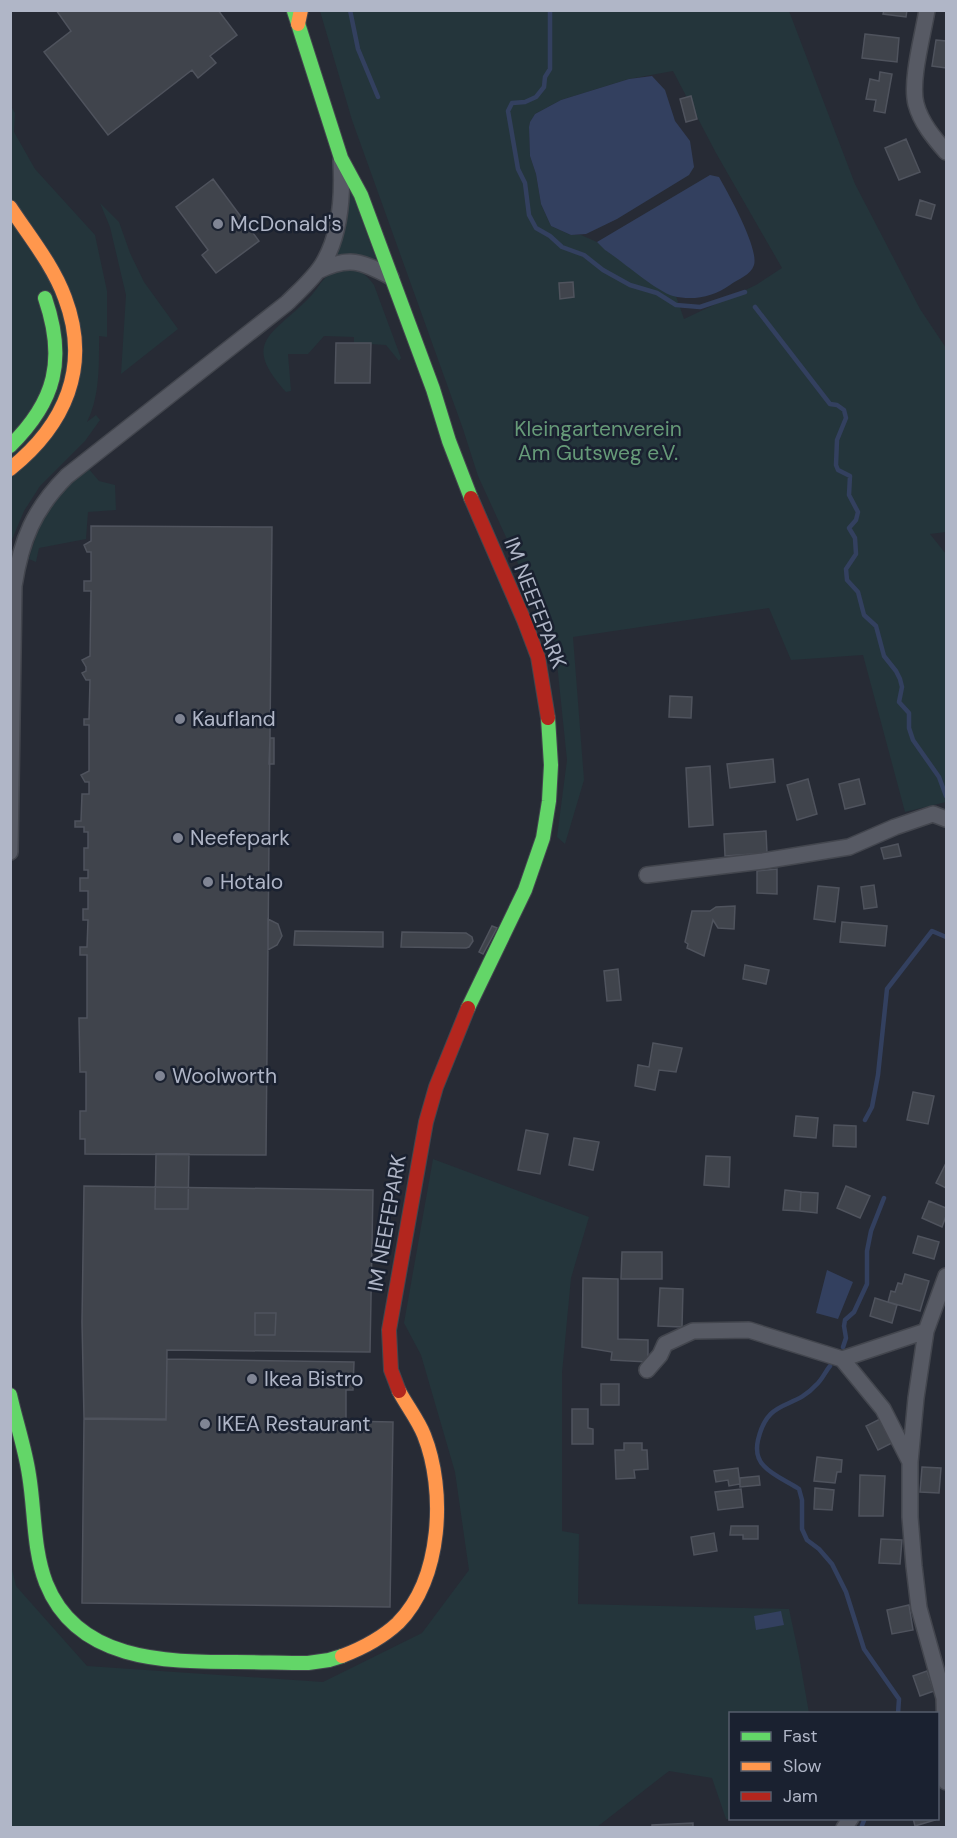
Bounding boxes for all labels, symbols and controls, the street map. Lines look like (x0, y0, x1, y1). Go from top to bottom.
place label: McDonald's (230, 210, 342, 238)
marker: McDonald's (211, 217, 225, 231)
park label: Kleingartenverein Am Gutsweg e.V. (514, 415, 682, 467)
street label: IM NEEFEPARK (497, 533, 573, 673)
place label: Kaufland (192, 705, 276, 733)
marker: Kaufland (173, 712, 187, 726)
place label: Neefepark (190, 824, 290, 852)
marker: Neefepark (171, 831, 185, 845)
place label: Hotalo (220, 868, 283, 896)
marker: Hotalo (201, 875, 215, 889)
place label: Woolworth (172, 1062, 277, 1090)
marker: Woolworth (153, 1069, 167, 1083)
street label: IM NEEFEPARK (361, 1152, 413, 1294)
place label: Ikea Bistro (264, 1365, 364, 1393)
marker: Ikea Bistro (245, 1372, 259, 1386)
place label: IKEA Restaurant (217, 1410, 371, 1438)
marker: IKEA Restaurant (198, 1417, 212, 1431)
legend (729, 1712, 939, 1820)
text: Fast (783, 1724, 818, 1748)
text: Slow (783, 1754, 822, 1778)
text: Jam (783, 1784, 818, 1808)

